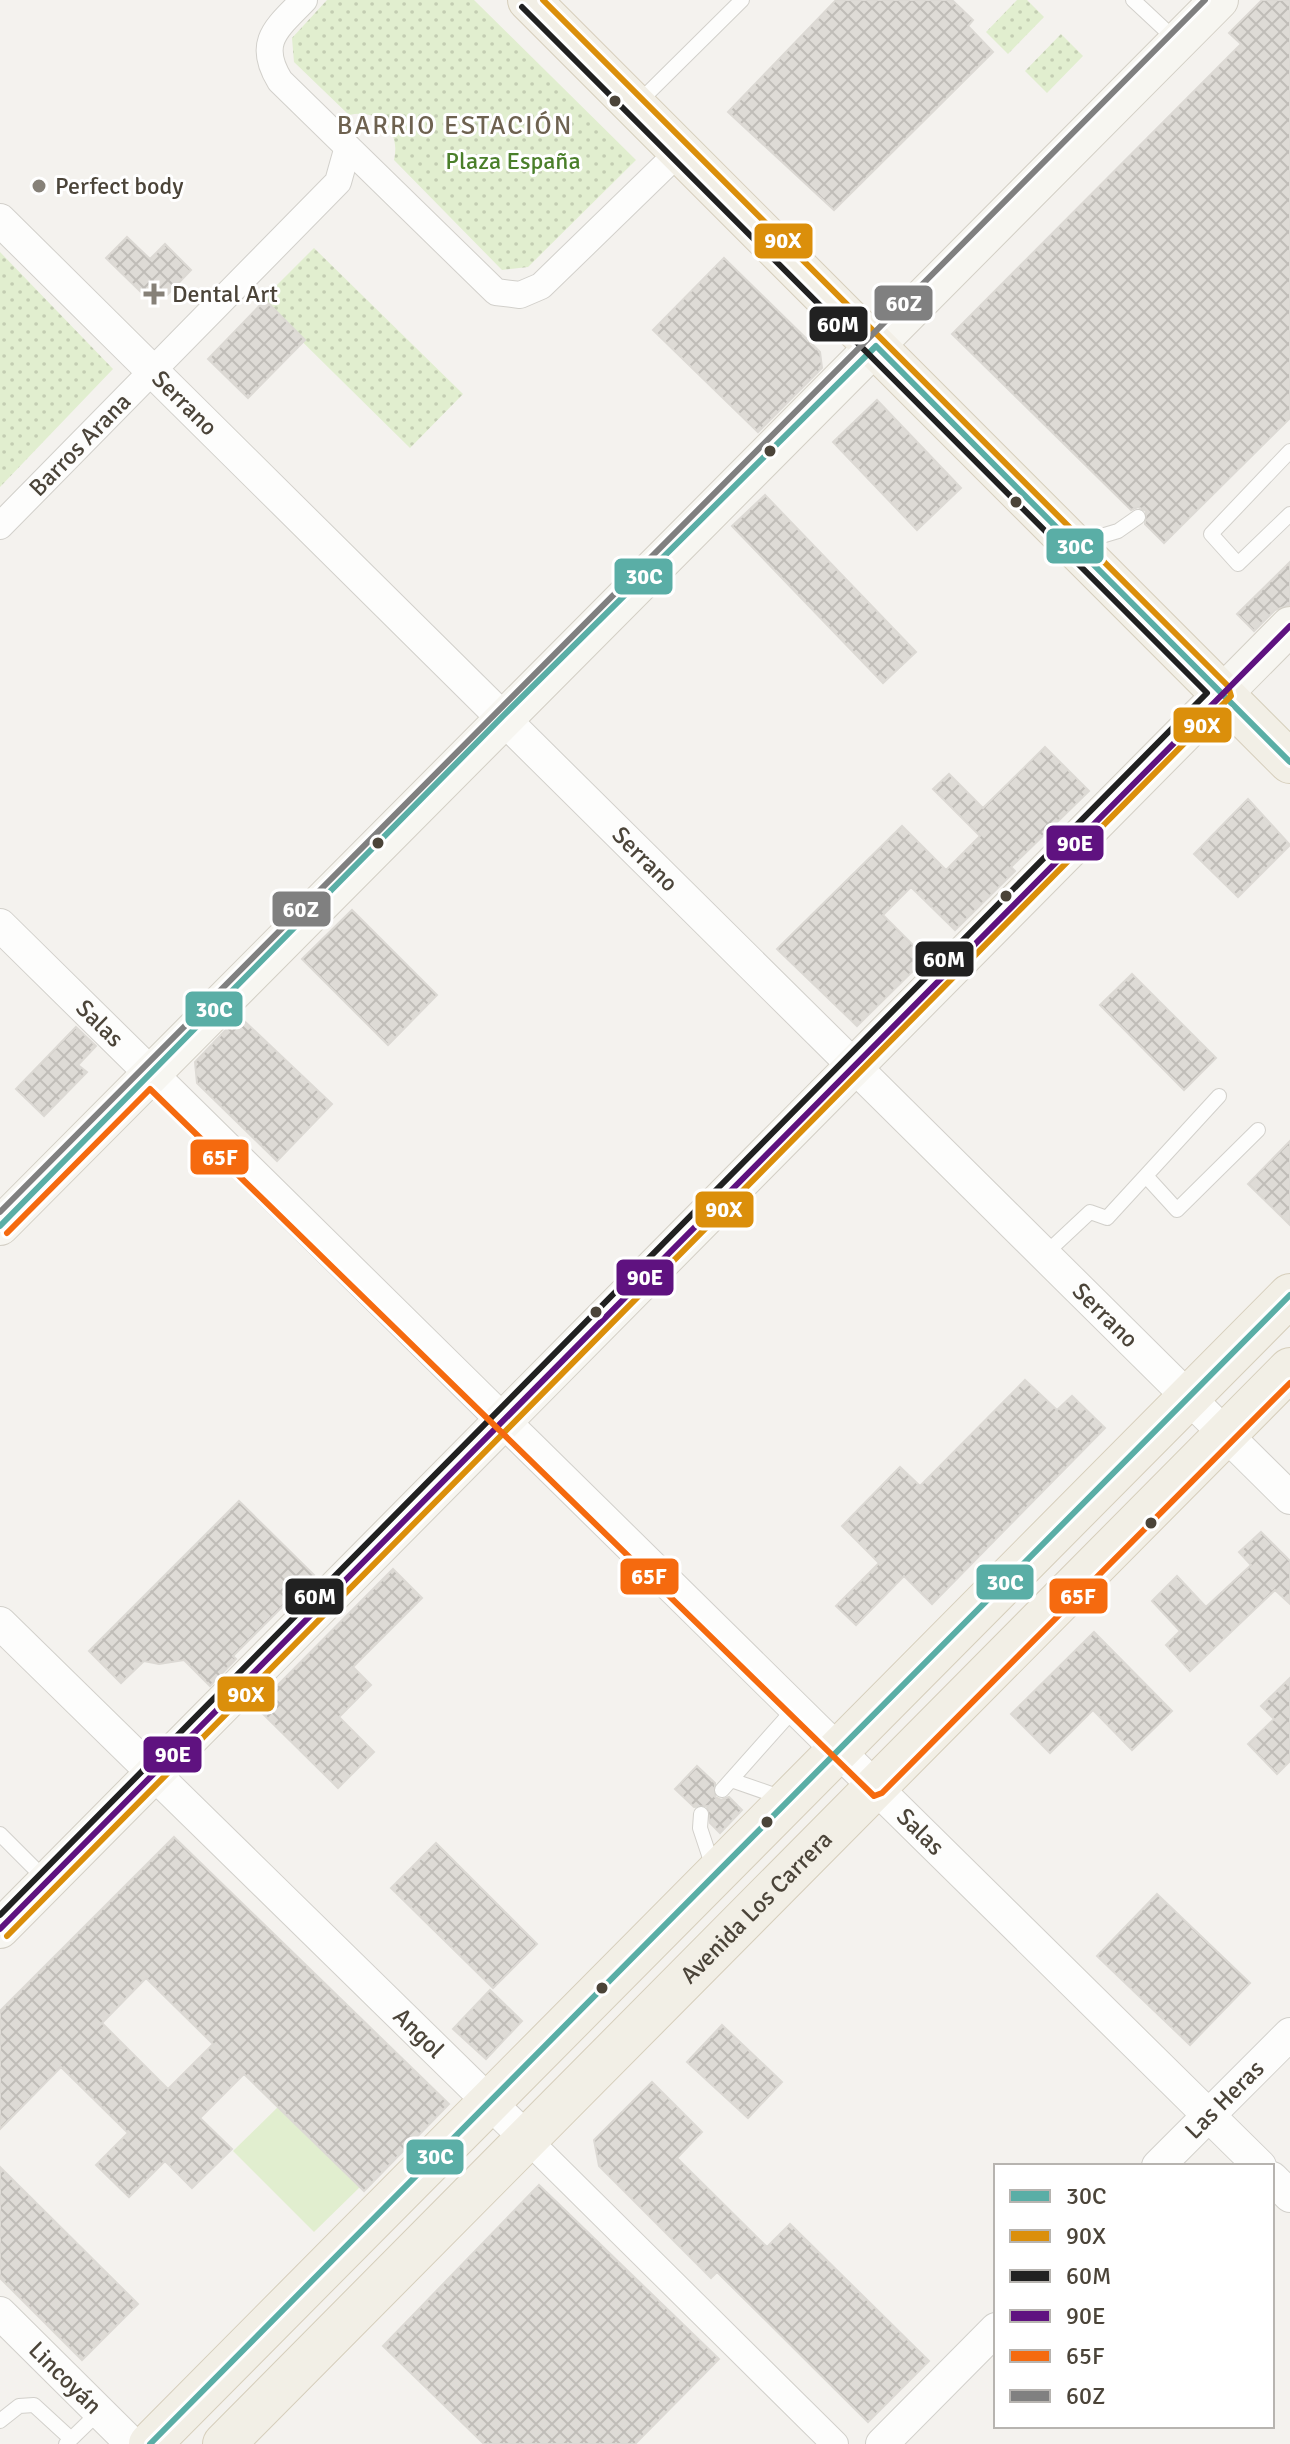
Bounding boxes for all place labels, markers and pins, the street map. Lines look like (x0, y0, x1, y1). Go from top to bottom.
unlabelled marker (607, 93, 623, 109)
place label: Perfect body (55, 171, 183, 201)
marker: Perfect body (30, 177, 48, 195)
place label: Dental Art (172, 279, 278, 309)
marker: Dental Art (143, 283, 165, 305)
unlabelled marker (762, 443, 778, 459)
unlabelled marker (1008, 494, 1024, 510)
unlabelled marker (370, 835, 386, 851)
unlabelled marker (998, 888, 1014, 904)
unlabelled marker (588, 1304, 604, 1320)
unlabelled marker (1143, 1515, 1159, 1531)
unlabelled marker (759, 1814, 775, 1830)
unlabelled marker (594, 1980, 610, 1996)

